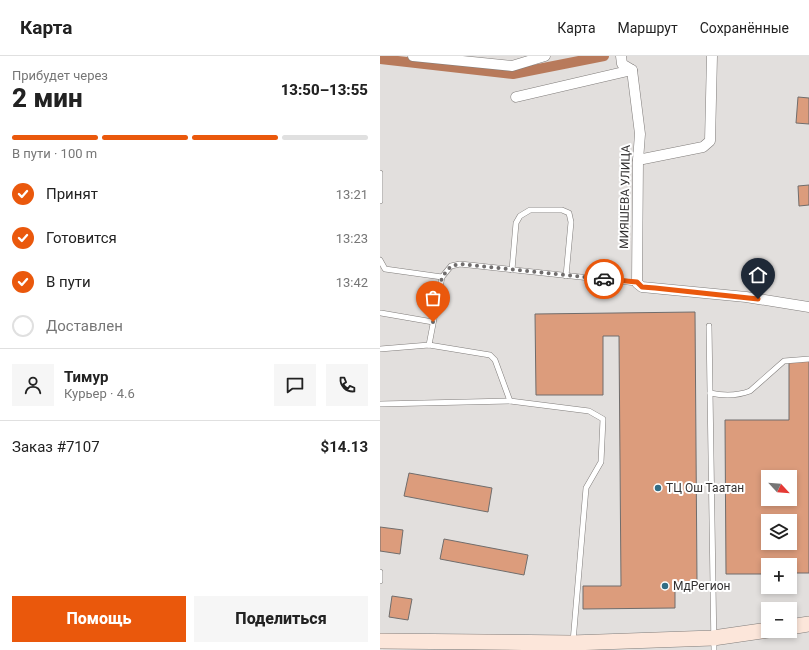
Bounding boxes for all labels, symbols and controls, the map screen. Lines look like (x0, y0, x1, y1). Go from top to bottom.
text: Карта (20, 16, 72, 39)
text: Карта (557, 20, 596, 36)
text: Маршрут (618, 20, 678, 36)
text: Сохранённые (700, 20, 789, 36)
text: Прибудет через (12, 68, 108, 83)
text: 13:50–13:55 (281, 81, 368, 99)
text: 2 мин (12, 83, 83, 113)
street label: МИЯШЕВА УЛИЦА (617, 145, 633, 249)
text: В пути · 100 m (12, 146, 97, 161)
icon: check (12, 183, 34, 205)
text: Принят (46, 185, 98, 203)
text: 13:21 (336, 187, 368, 202)
icon: check (12, 227, 34, 249)
text: Готовится (46, 229, 117, 247)
text: 13:23 (336, 231, 368, 246)
pin (741, 258, 775, 299)
courier (584, 259, 624, 299)
icon: home (747, 264, 769, 286)
icon: car (593, 268, 615, 290)
icon: check (12, 271, 34, 293)
text: В пути (46, 273, 91, 291)
text: 13:42 (336, 275, 368, 290)
pin (416, 281, 450, 322)
icon: bag (422, 287, 444, 309)
text: Доставлен (46, 317, 123, 335)
button: person (12, 364, 54, 406)
button: chat (274, 364, 316, 406)
button: phone (326, 364, 368, 406)
text: Тимур (64, 368, 108, 386)
text: Курьер · 4.6 (64, 386, 135, 401)
text: Заказ #7107 (12, 438, 100, 456)
text: $14.13 (321, 438, 368, 456)
north arrow (761, 470, 797, 506)
map controls (761, 470, 797, 638)
place label: ТЦ Ош Таатан (666, 481, 744, 495)
marker: ТЦ Ош Таатан (653, 483, 663, 493)
button: layers (761, 514, 797, 550)
button: + (761, 558, 797, 594)
place label: МдРегион (673, 579, 730, 593)
marker: МдРегион (660, 581, 670, 591)
button: Помощь (12, 596, 186, 642)
button: Поделиться (194, 596, 368, 642)
button: − (761, 602, 797, 638)

